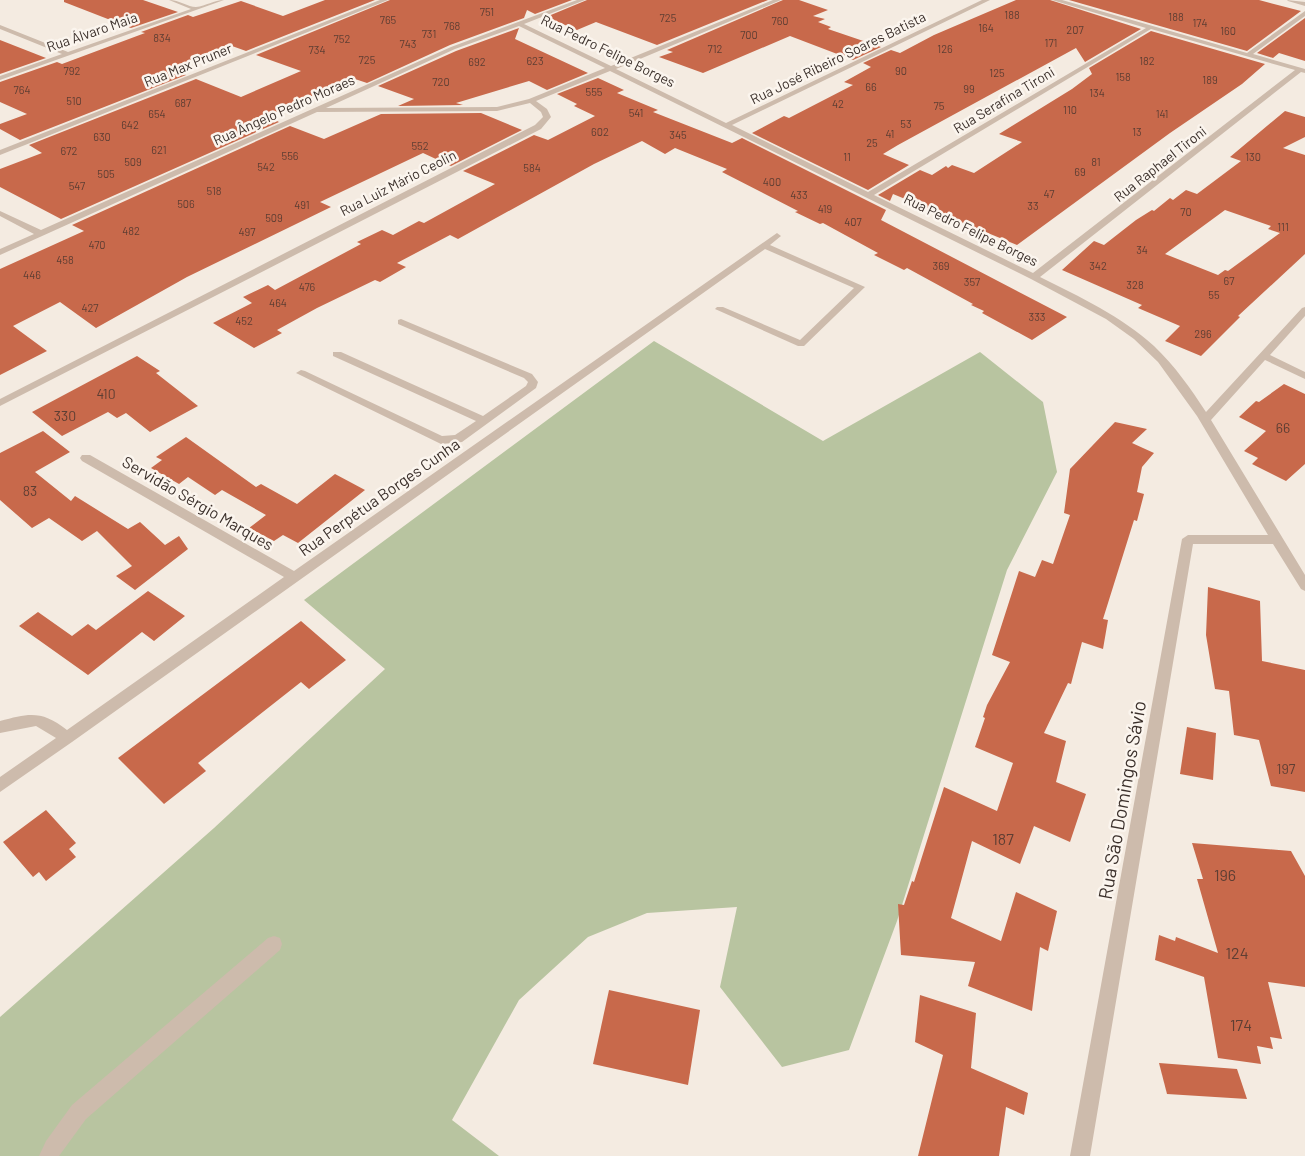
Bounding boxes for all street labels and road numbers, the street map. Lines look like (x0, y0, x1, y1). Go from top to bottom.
street label: Rua Álvaro Maia (44, 8, 139, 55)
street label: Rua José Ribeiro Soares Batista (747, 8, 928, 108)
street label: Rua Pedro Felipe Borges (538, 11, 678, 91)
street label: Rua Max Pruner (141, 39, 234, 90)
street label: Rua Serafina Tironi (950, 63, 1057, 136)
street label: Rua Ângelo Pedro Moraes (210, 71, 357, 148)
street label: Rua Raphael Tironi (1110, 122, 1209, 205)
street label: Rua Luiz Mário Ceolin (337, 146, 459, 219)
street label: Rua Pedro Felipe Borges (901, 190, 1041, 270)
street label: Rua Perpétua Borges Cunha (295, 434, 463, 559)
street label: Servidão Sérgio Marques (119, 452, 277, 554)
street label: Rua São Domingos Sávio (1093, 699, 1150, 901)

